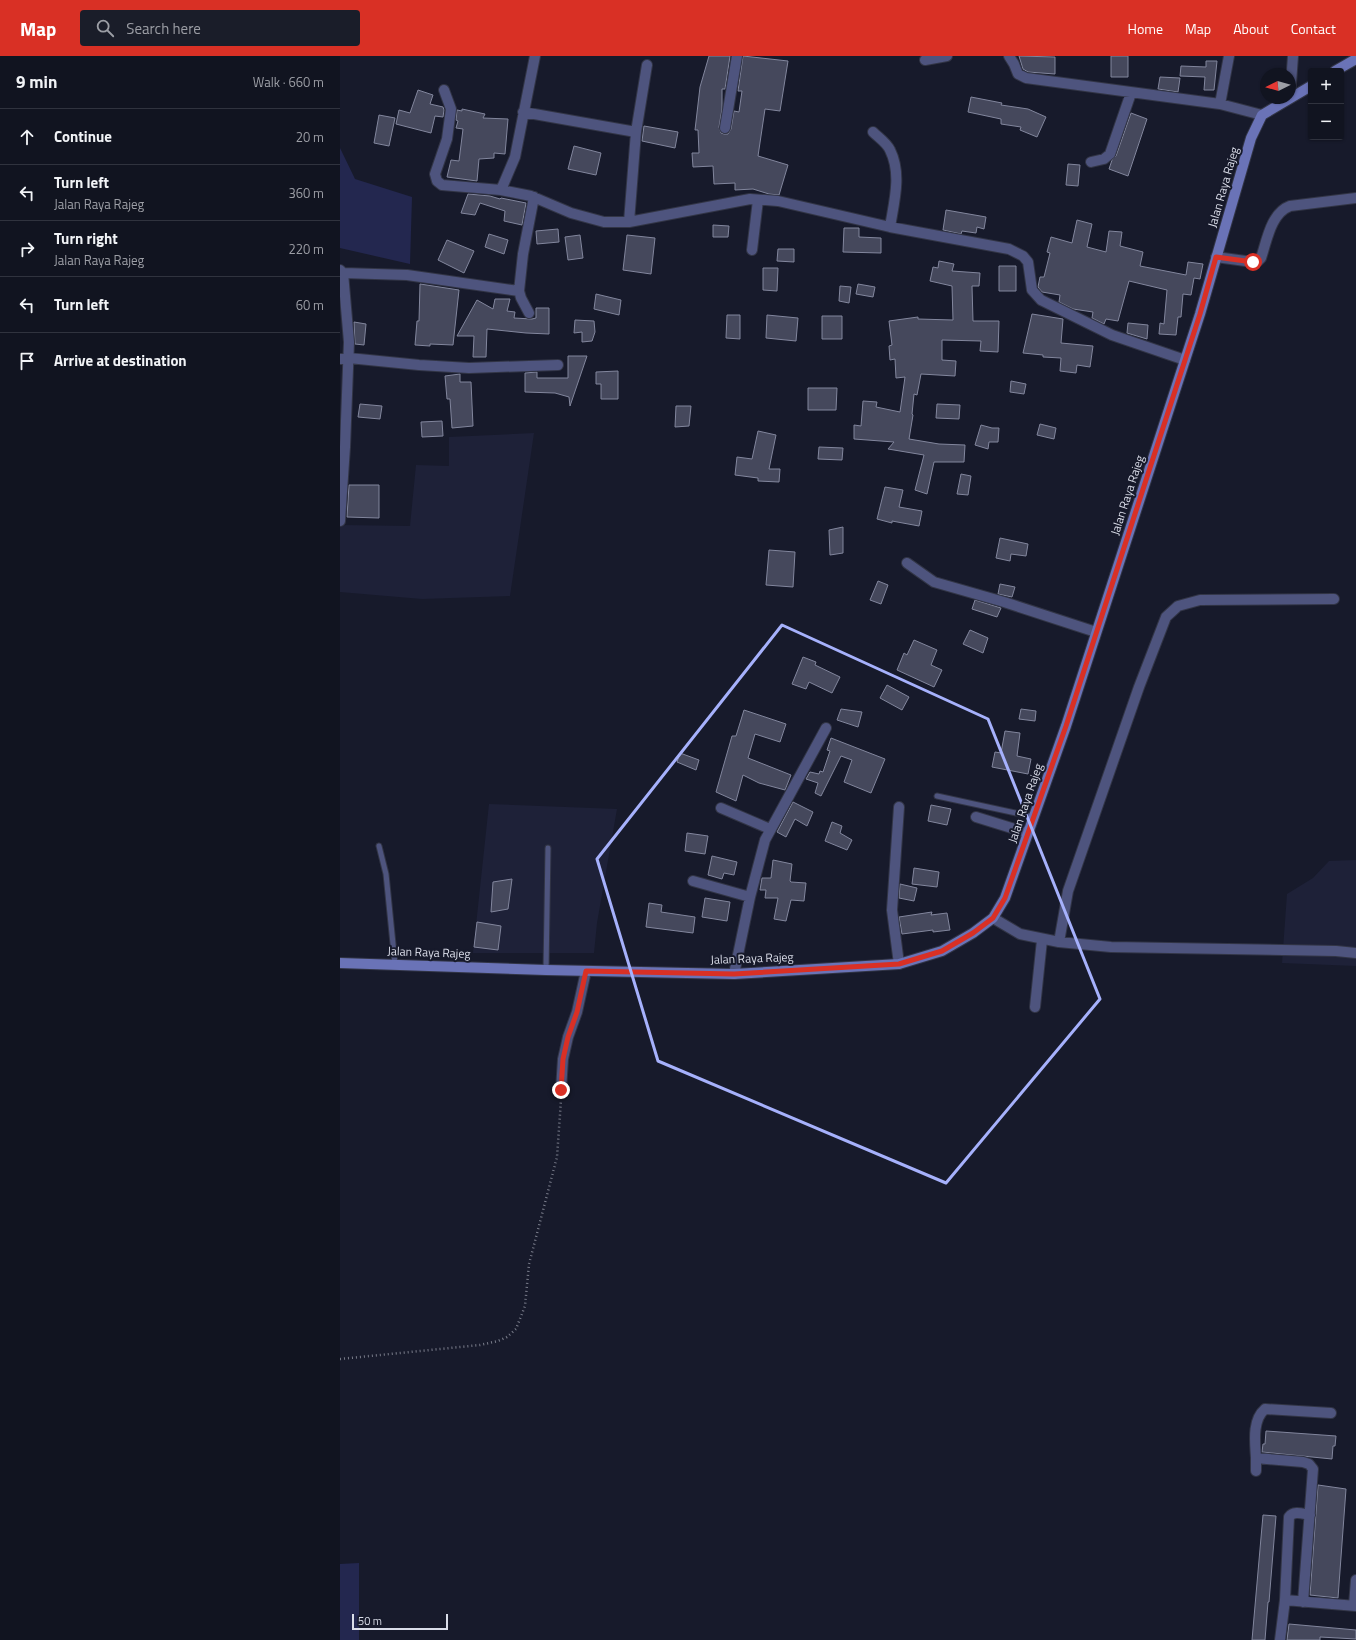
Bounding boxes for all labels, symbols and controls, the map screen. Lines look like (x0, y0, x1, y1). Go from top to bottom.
search box (80, 10, 360, 46)
text: Map (20, 14, 56, 43)
icon: search (94, 17, 116, 39)
text: Search here (126, 17, 201, 40)
text: Home (1128, 18, 1163, 39)
text: Map (1185, 18, 1211, 39)
text: About (1233, 18, 1269, 39)
text: Contact (1291, 18, 1336, 39)
north arrow (1260, 68, 1296, 104)
map controls (1308, 68, 1344, 140)
button: + (1308, 68, 1344, 104)
text: 9 min (16, 69, 57, 95)
text: Walk · 660 m (253, 72, 324, 92)
button: − (1308, 104, 1344, 140)
text: Continue (54, 125, 112, 148)
icon: ahead (16, 126, 38, 148)
text: 20 m (296, 127, 324, 147)
street label: Jalan Raya Rajeg (1202, 144, 1244, 230)
text: Turn left (54, 171, 109, 194)
icon: left (16, 182, 38, 204)
text: 360 m (288, 183, 324, 203)
text: Jalan Raya Rajeg (54, 194, 144, 214)
text: Turn right (54, 227, 118, 250)
icon: right (16, 238, 38, 260)
text: 220 m (288, 239, 324, 259)
text: Jalan Raya Rajeg (54, 250, 144, 270)
route start (1244, 253, 1262, 271)
text: Turn left (54, 293, 109, 316)
icon: left (16, 294, 38, 316)
text: 60 m (296, 295, 324, 315)
text: Arrive at destination (54, 349, 187, 372)
icon: arrive (16, 350, 38, 372)
street label: Jalan Raya Rajeg (1105, 452, 1149, 538)
street label: Jalan Raya Rajeg (1002, 761, 1048, 845)
street label: Jalan Raya Rajeg (387, 941, 471, 963)
street label: Jalan Raya Rajeg (710, 947, 794, 969)
route end (552, 1081, 570, 1099)
scale bar (352, 1612, 448, 1631)
text: 50 m (358, 1613, 382, 1629)

